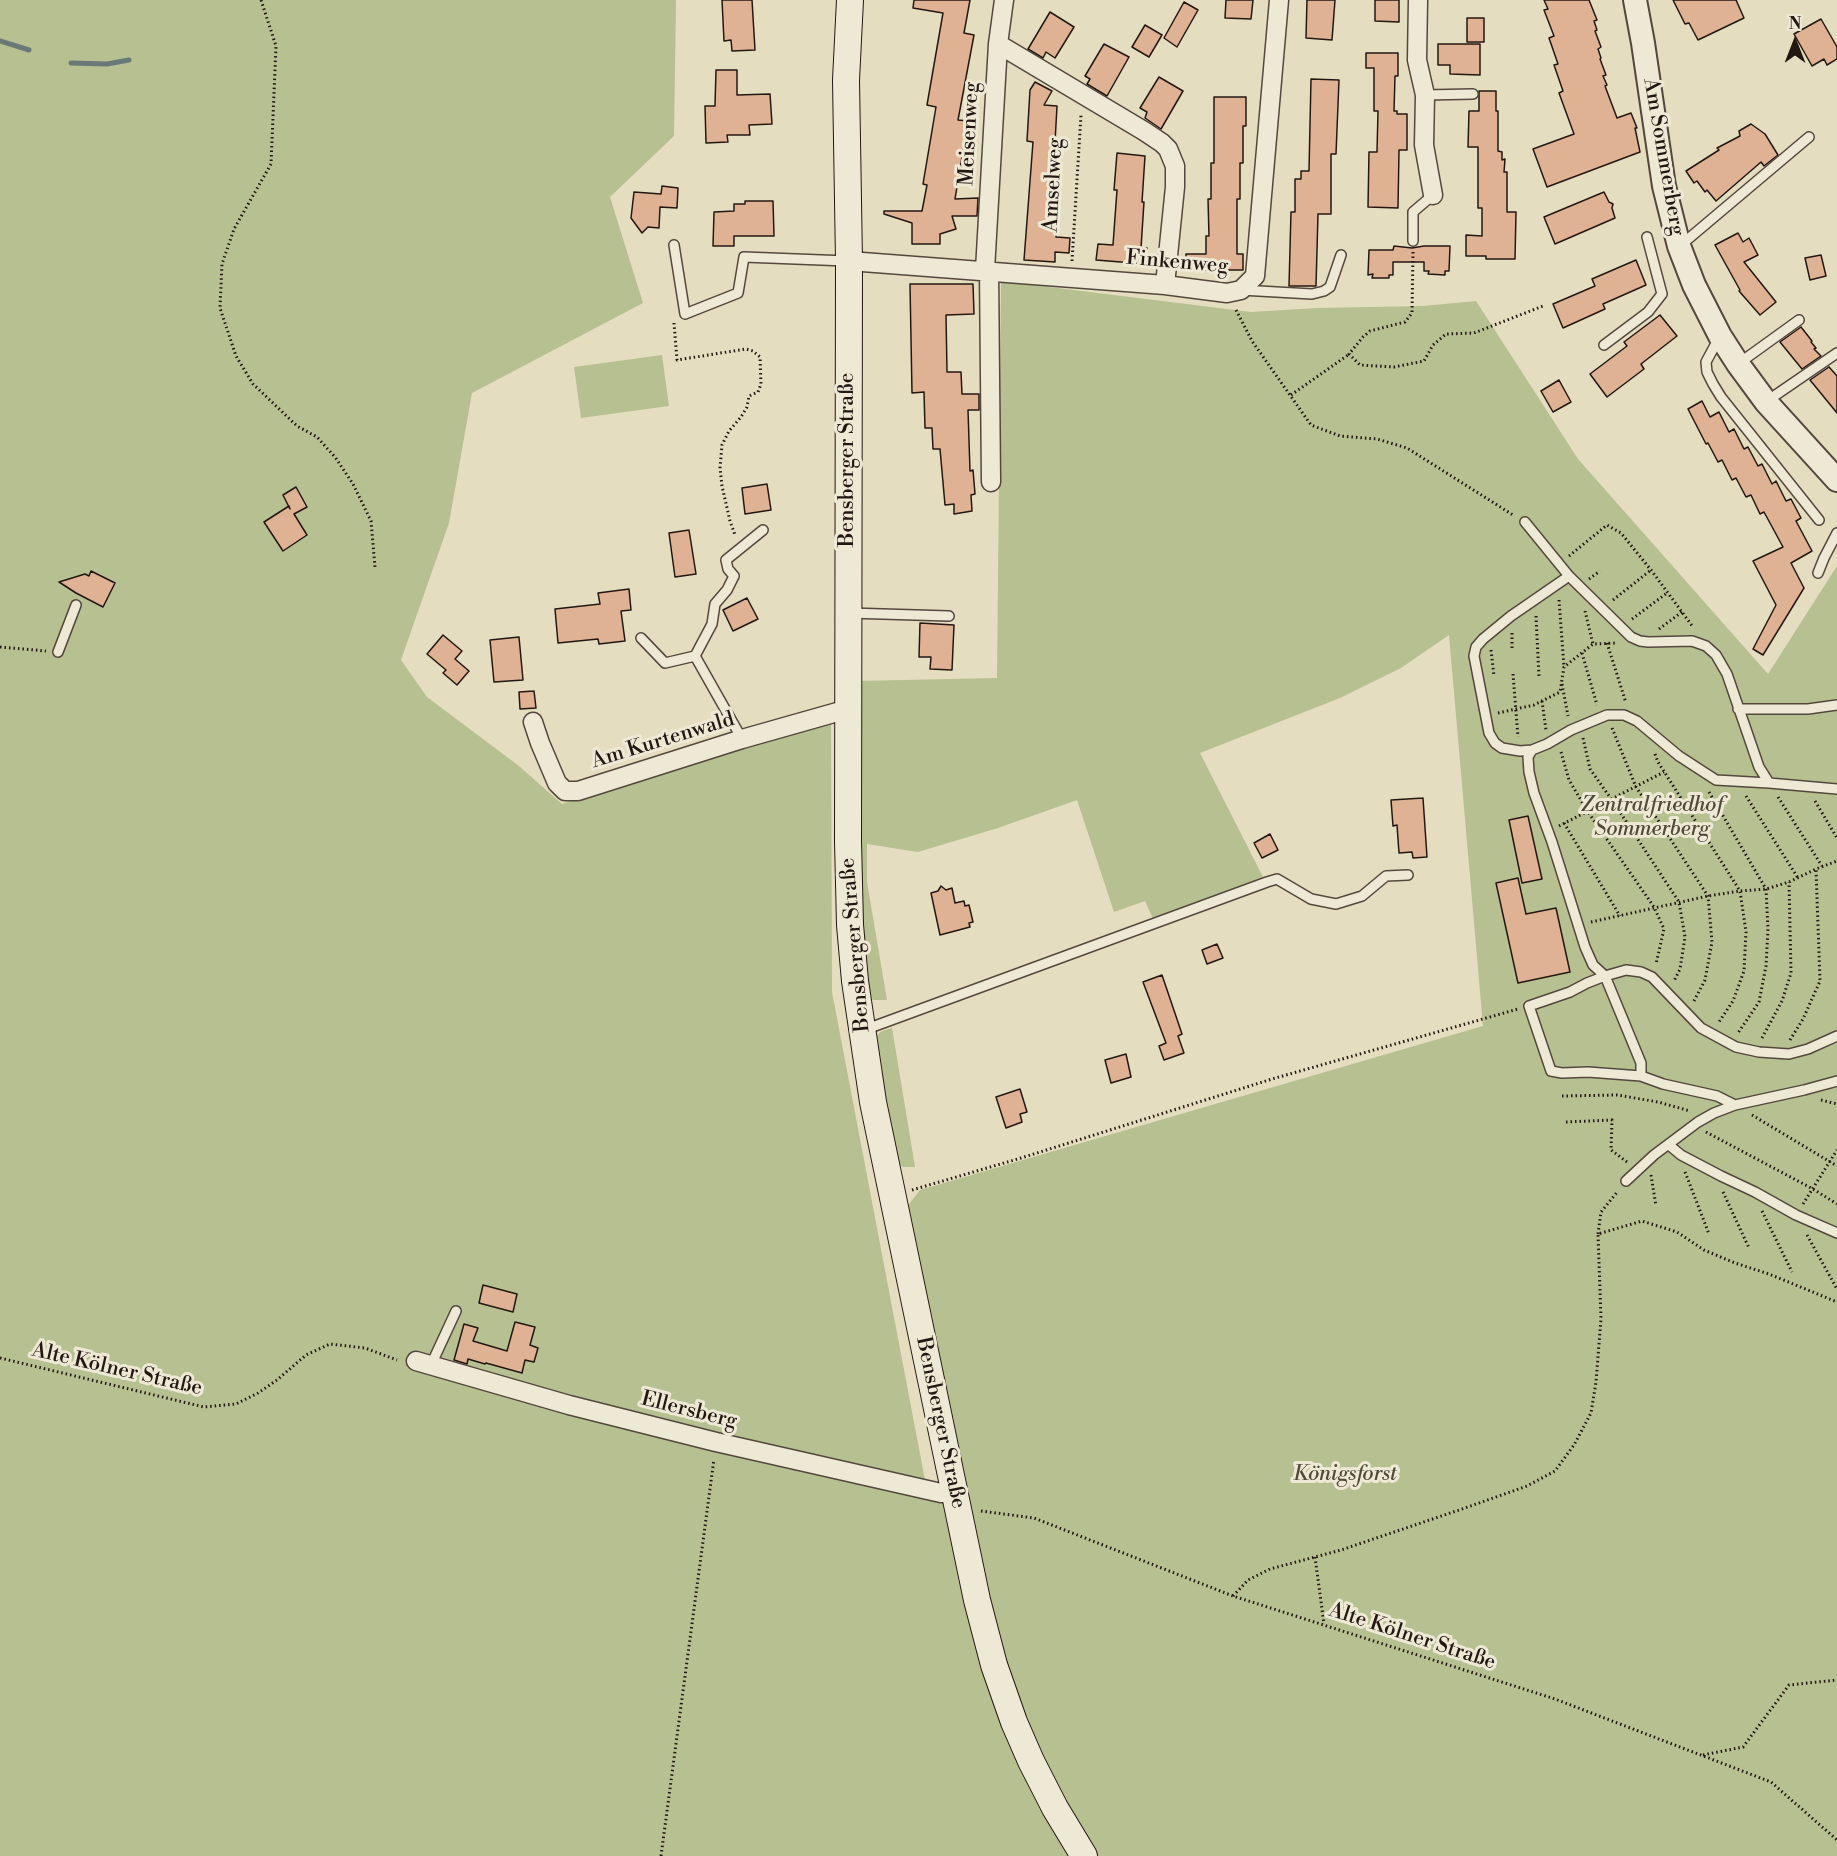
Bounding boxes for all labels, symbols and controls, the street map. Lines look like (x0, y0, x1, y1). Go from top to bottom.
north arrow (1765, 12, 1825, 72)
text: N (1789, 14, 1801, 34)
street label: Am Sommerberg (1637, 76, 1689, 238)
street label: Meisenweg (955, 81, 985, 187)
street label: Amselweg (1039, 137, 1069, 233)
street label: Finkenweg (1125, 246, 1229, 280)
street label: Bensberger Straße (835, 373, 861, 547)
street label: Am Kurtenwald (588, 707, 738, 775)
park label: Zentralfriedhof Sommerberg (1581, 793, 1723, 843)
street label: Bensberger Straße (836, 857, 876, 1033)
street label: Bensberger Straße (910, 1335, 970, 1511)
street label: Alte Kölner Straße (29, 1338, 205, 1402)
street label: Ellersberg (638, 1387, 740, 1435)
park label: Königsforst (1293, 1462, 1397, 1488)
street label: Alte Kölner Straße (1325, 1598, 1499, 1676)

